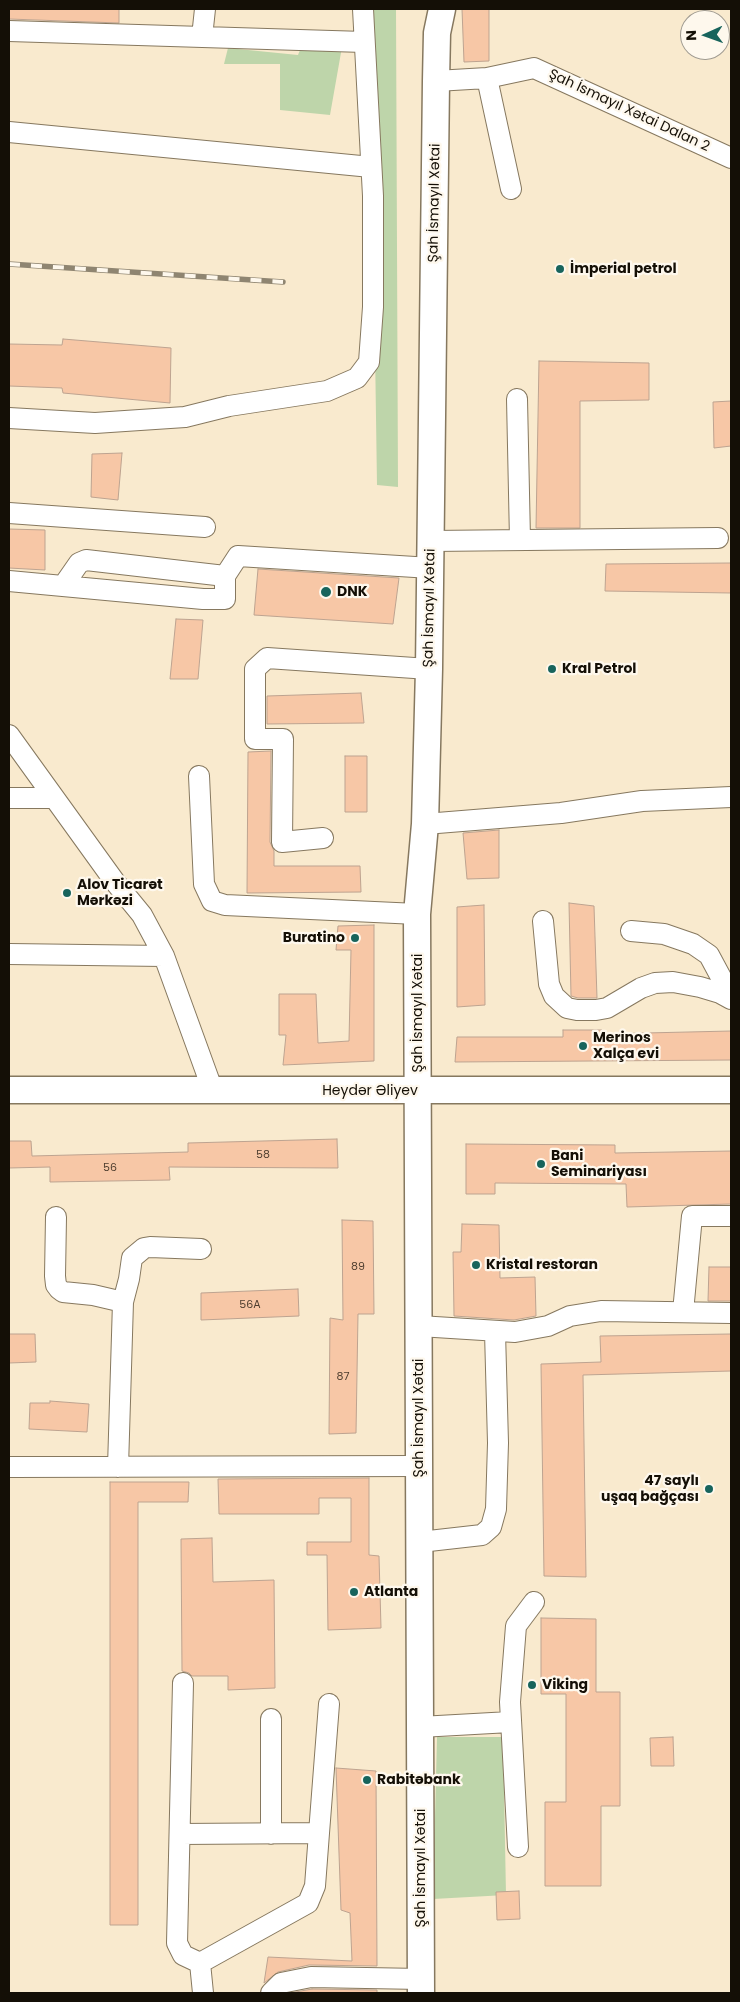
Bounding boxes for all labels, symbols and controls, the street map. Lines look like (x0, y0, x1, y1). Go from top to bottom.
north arrow (680, 10, 730, 60)
text: N (681, 30, 701, 41)
street label: Şah İsmayıl Xətai Dalan 2 (546, 66, 712, 156)
street label: Şah İsmayıl Xətai (426, 143, 444, 263)
place label: İmperial petrol (570, 261, 677, 277)
marker: İmperial petrol (554, 263, 566, 275)
street label: Şah İsmayıl Xətai (421, 548, 439, 668)
place label: DNK (337, 584, 367, 600)
marker: DNK (319, 585, 333, 599)
place label: Kral Petrol (562, 661, 636, 677)
marker: Kral Petrol (546, 663, 558, 675)
place label: Alov Ticarət Mərkəzi (77, 877, 163, 910)
marker: Alov Ticarət Mərkəzi (61, 887, 73, 899)
place label: Buratino (283, 930, 345, 946)
marker: Buratino (349, 932, 361, 944)
street label: Şah İsmayıl Xətai (410, 954, 426, 1072)
place label: Merinos Xalça evi (593, 1030, 659, 1062)
marker: Merinos Xalça evi (577, 1040, 589, 1052)
street label: Heydər Əliyev (322, 1083, 418, 1099)
house number: 58 (256, 1148, 270, 1162)
place label: Bani Seminariyası (551, 1148, 647, 1180)
marker: Bani Seminariyası (535, 1158, 547, 1170)
house number: 56 (103, 1161, 117, 1175)
place label: Kristal restoran (486, 1257, 598, 1273)
marker: Kristal restoran (470, 1259, 482, 1271)
house number: 89 (351, 1260, 365, 1274)
house number: 56A (239, 1298, 261, 1312)
street label: Şah İsmayıl Xətai (411, 1359, 427, 1477)
house number: 87 (337, 1370, 349, 1384)
place label: 47 saylı uşaq bağçası (601, 1473, 699, 1505)
marker: 47 saylı uşaq bağçası (703, 1483, 715, 1495)
place label: Atlanta (364, 1584, 418, 1600)
marker: Atlanta (348, 1586, 360, 1598)
place label: Viking (542, 1677, 588, 1693)
marker: Viking (526, 1679, 538, 1691)
place label: Rabitəbank (377, 1772, 461, 1788)
marker: Rabitəbank (361, 1774, 373, 1786)
street label: Şah İsmayıl Xətai (413, 1809, 429, 1927)

